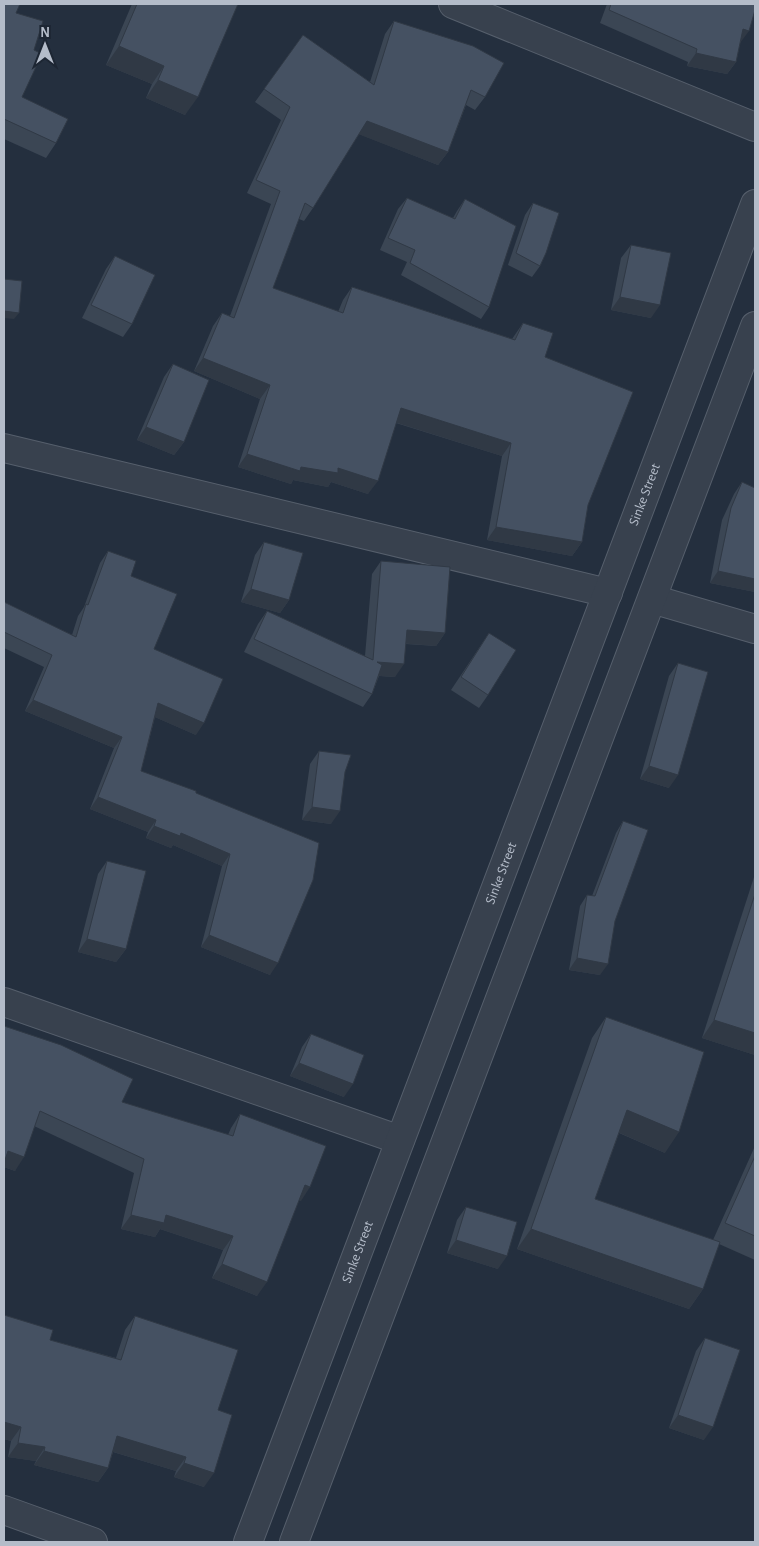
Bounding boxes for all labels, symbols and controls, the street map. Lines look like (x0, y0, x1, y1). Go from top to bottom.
north arrow (20, 20, 70, 70)
text: N (40, 26, 50, 40)
street label: Sinke Street (627, 461, 663, 528)
street label: Sinke Street (483, 840, 520, 906)
street label: Sinke Street (340, 1219, 376, 1285)

